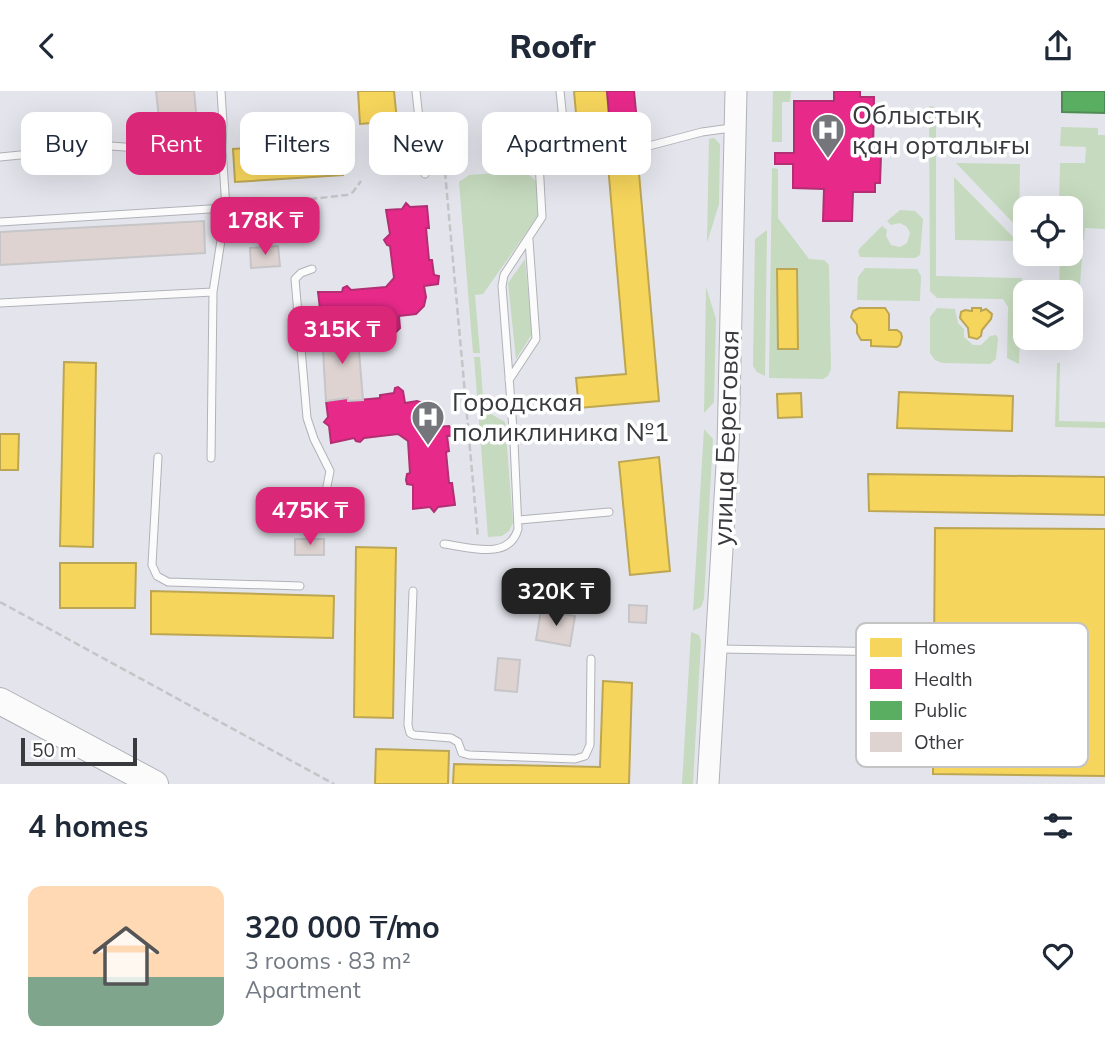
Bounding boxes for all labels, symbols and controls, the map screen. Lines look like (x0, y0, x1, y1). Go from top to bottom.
text: Roofr (509, 26, 596, 66)
icon: back (28, 27, 66, 65)
icon: share (1039, 27, 1077, 65)
place label: Облыстық қан орталығы (852, 98, 1030, 161)
hospital icon: Облыстық қан орталығы (809, 111, 847, 160)
chip: Buy (21, 112, 112, 175)
chip: Rent (126, 112, 226, 175)
chip: Filters (240, 112, 355, 175)
chip: New (369, 112, 468, 175)
chip: Apartment (482, 112, 651, 175)
map controls (1013, 196, 1083, 350)
button: locate (1013, 196, 1083, 266)
pin: 178K ₸ (208, 197, 322, 257)
text: 178K ₸ (227, 205, 303, 234)
button: layers (1013, 280, 1083, 350)
pin: 315K ₸ (285, 307, 399, 366)
text: 315K ₸ (304, 314, 380, 343)
street label: улица Береговая (705, 329, 746, 547)
place label: Городская поликлиника №1 (452, 385, 669, 448)
hospital icon: Городская поликлиника №1 (409, 398, 447, 447)
pin: 475K ₸ (253, 487, 367, 547)
text: 475K ₸ (272, 495, 348, 524)
pin: 320K ₸ (499, 568, 613, 628)
text: 320K ₸ (518, 576, 594, 605)
legend (856, 623, 1088, 767)
text: Homes (914, 635, 976, 659)
text: Health (914, 667, 973, 691)
text: Public (914, 698, 967, 722)
text: Other (914, 730, 964, 754)
scale bar (21, 735, 136, 767)
text: 50 m (32, 738, 76, 762)
text: 4 homes (28, 807, 149, 845)
icon: filters (1039, 807, 1077, 845)
text: 320 000 ₸/mo (245, 908, 440, 946)
icon: home (84, 914, 168, 998)
icon: heart (1039, 937, 1077, 975)
text: 3 rooms · 83 m² (245, 946, 411, 975)
text: Apartment (245, 975, 361, 1004)

